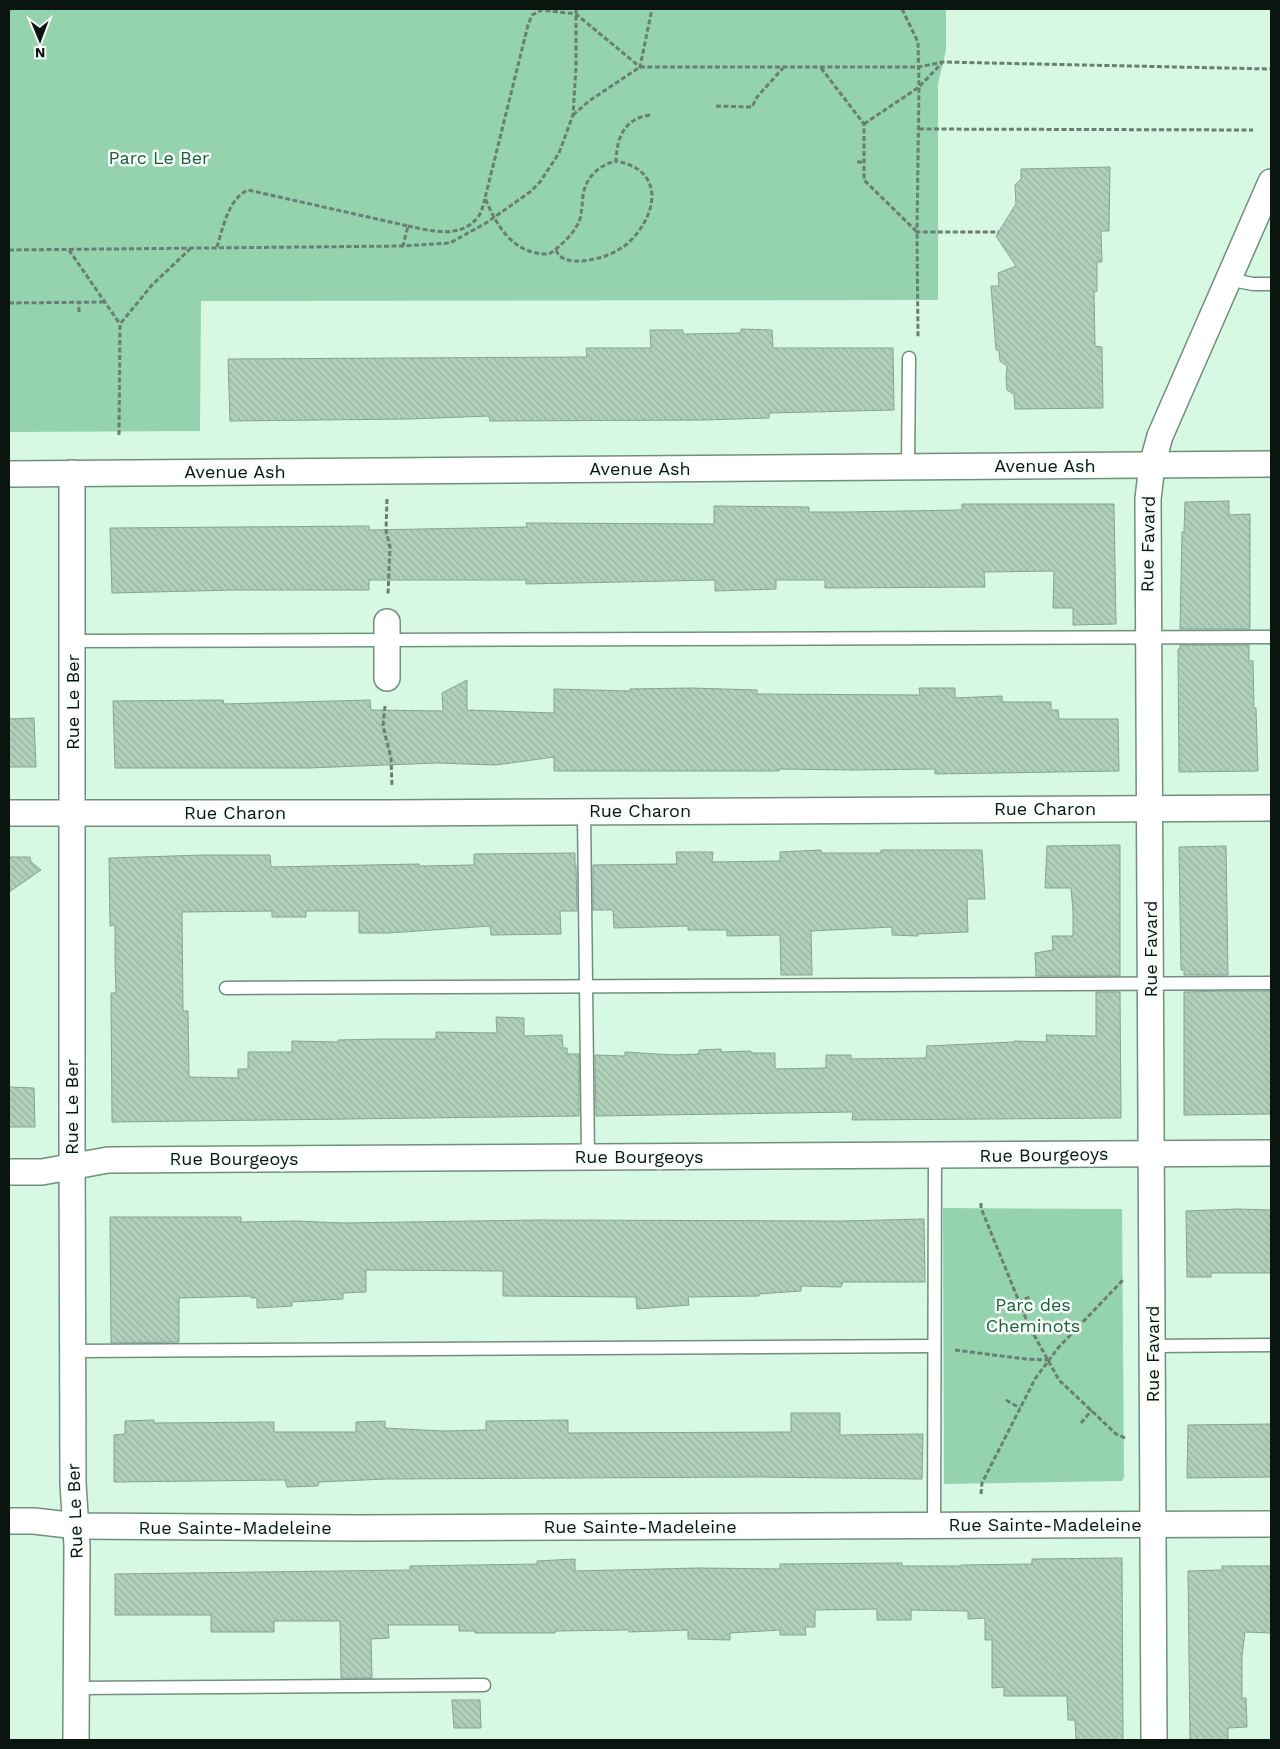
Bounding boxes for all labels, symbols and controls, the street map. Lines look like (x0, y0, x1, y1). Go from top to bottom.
north arrow (15, 15, 65, 65)
text: N (35, 45, 46, 61)
park label: Parc Le Ber (109, 147, 209, 168)
street label: Avenue Ash (994, 455, 1096, 476)
street label: Avenue Ash (589, 458, 691, 479)
street label: Avenue Ash (184, 461, 286, 482)
street label: Rue Favard (1136, 495, 1159, 593)
street label: Rue Le Ber (62, 654, 83, 750)
street label: Rue Charon (994, 798, 1096, 819)
street label: Rue Charon (589, 800, 691, 821)
street label: Rue Charon (184, 802, 286, 823)
street label: Rue Favard (1140, 900, 1161, 998)
street label: Rue Le Ber (61, 1059, 82, 1155)
street label: Rue Bourgeoys (979, 1143, 1109, 1166)
street label: Rue Bourgeoys (575, 1146, 704, 1167)
street label: Rue Bourgeoys (170, 1148, 299, 1169)
park label: Parc des Cheminots (986, 1294, 1080, 1336)
street label: Rue Favard (1142, 1305, 1163, 1403)
street label: Rue Le Ber (62, 1463, 87, 1559)
street label: Rue Sainte-Madeleine (948, 1514, 1142, 1535)
street label: Rue Sainte-Madeleine (543, 1516, 737, 1537)
street label: Rue Sainte-Madeleine (138, 1517, 332, 1538)

